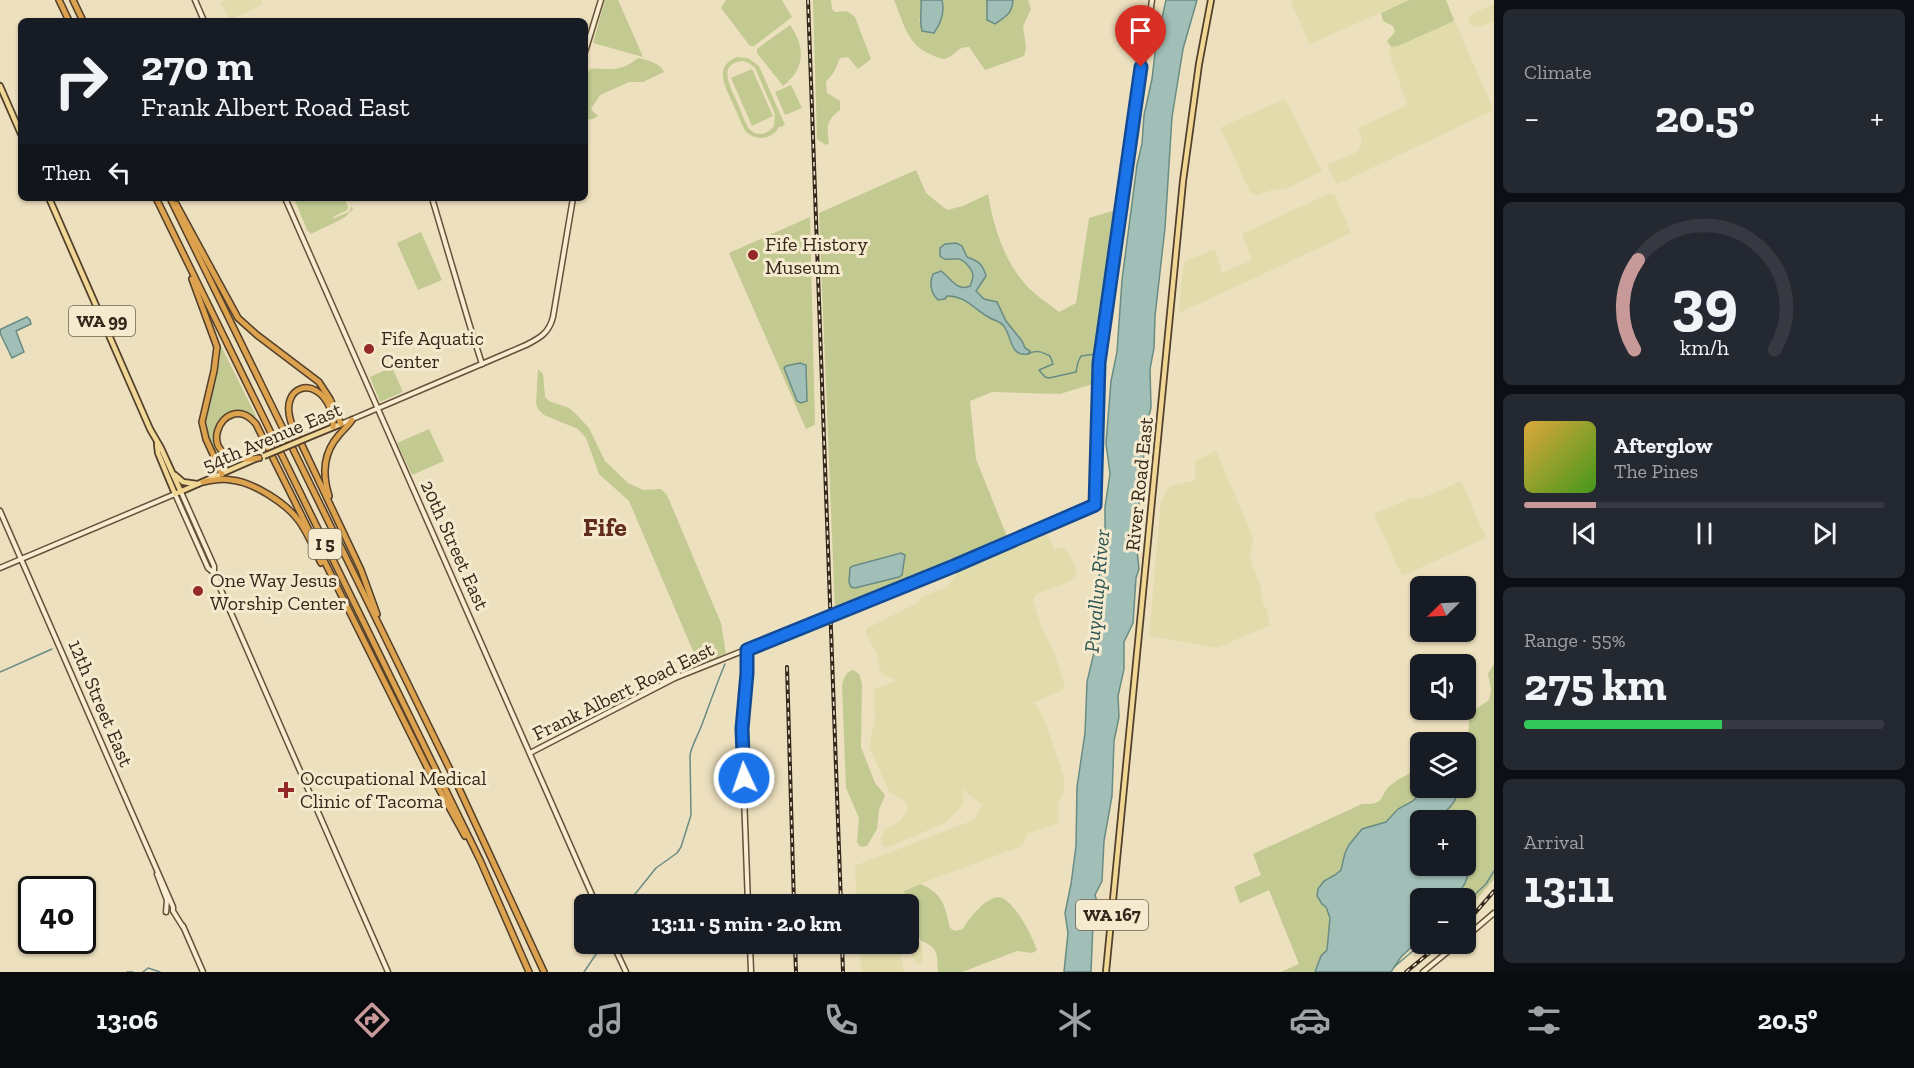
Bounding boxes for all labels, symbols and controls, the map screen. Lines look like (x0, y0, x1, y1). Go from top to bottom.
pin (1115, 5, 1166, 67)
icon: arrive (1124, 14, 1157, 47)
text: 270 m (141, 40, 253, 91)
icon: right (42, 42, 120, 120)
text: Climate (1524, 60, 1592, 84)
text: 20.5° (1655, 90, 1755, 144)
text: Frank Albert Road East (141, 91, 410, 123)
text: − (1524, 98, 1539, 137)
text: + (1870, 98, 1884, 137)
icon: left (103, 156, 136, 189)
text: Then (42, 159, 91, 186)
place label: Fife History Museum (765, 232, 868, 279)
marker: Fife History Museum (746, 248, 760, 262)
text: 39 (1671, 266, 1737, 341)
road number: WA 99 (69, 306, 135, 336)
place label: Fife Aquatic Center (381, 326, 484, 373)
text: km/h (1680, 336, 1728, 361)
marker: Fife Aquatic Center (362, 342, 376, 356)
street label: 54th Avenue East (199, 397, 346, 477)
street label: River Road East (1120, 415, 1158, 552)
text: Afterglow (1614, 432, 1712, 459)
text: The Pines (1614, 459, 1698, 483)
street label: 20th Street East (416, 476, 495, 614)
district label: Fife (583, 511, 627, 543)
icon: previous (1568, 517, 1601, 550)
icon: pause (1688, 517, 1721, 550)
icon: next (1808, 517, 1841, 550)
water label: Puyallup River (1079, 528, 1114, 654)
road number: I 5 (308, 529, 342, 559)
place label: One Way Jesus Worship Center (210, 568, 347, 615)
north arrow (1410, 576, 1476, 642)
map controls (1410, 576, 1476, 954)
marker: One Way Jesus Worship Center (191, 584, 205, 598)
text: Range · 55% (1524, 628, 1626, 652)
street label: 12th Street East (63, 636, 139, 771)
street label: Frank Albert Road East (528, 636, 718, 745)
button: sound (1410, 654, 1476, 720)
text: 275 km (1524, 658, 1667, 712)
button: layers (1410, 732, 1476, 798)
position arrow (712, 746, 776, 810)
place label: Occupational Medical Clinic of Tacoma (300, 766, 487, 813)
marker: Occupational Medical Clinic of Tacoma (277, 781, 295, 799)
button: + (1410, 810, 1476, 876)
text: Arrival (1524, 830, 1584, 854)
text: 13:11 (1524, 860, 1614, 914)
speed limit sign: 40 (18, 876, 96, 954)
button: − (1410, 888, 1476, 954)
road number: WA 167 (1076, 900, 1148, 930)
text: 13:11 · 5 min · 2.0 km (652, 910, 841, 937)
icon: directions (351, 999, 393, 1041)
icon: music (585, 999, 627, 1041)
icon: phone (820, 999, 862, 1041)
icon: climate (1054, 999, 1096, 1041)
icon: car (1289, 999, 1331, 1041)
icon: filters (1523, 999, 1565, 1041)
text: 13:06 (96, 1004, 158, 1036)
text: 20.5° (1758, 1004, 1818, 1036)

